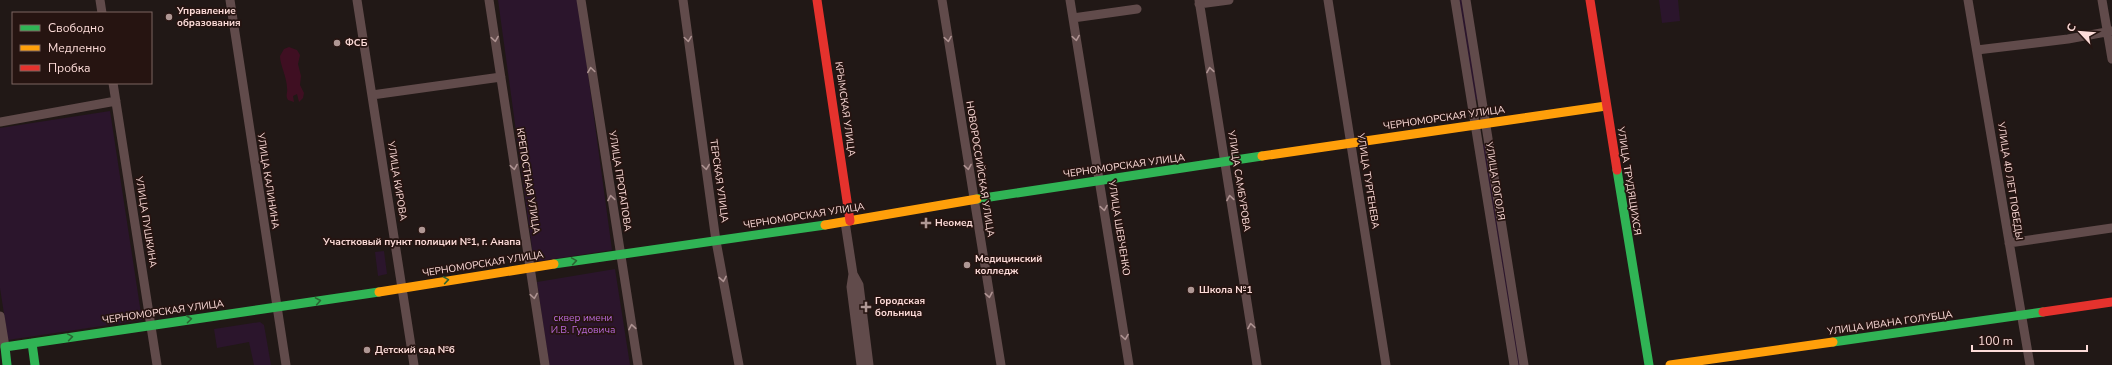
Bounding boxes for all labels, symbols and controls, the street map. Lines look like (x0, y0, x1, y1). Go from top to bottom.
place label: Управление образования (176, 4, 241, 30)
legend (12, 12, 152, 84)
marker: Управление образования (164, 12, 174, 22)
north arrow (2060, 12, 2100, 52)
text: Свободно (48, 20, 104, 36)
text: С (2063, 21, 2080, 34)
one-way arrow (490, 35, 499, 42)
one-way arrow (943, 35, 952, 42)
one-way arrow (1072, 35, 1080, 42)
place label: ФСБ (345, 36, 368, 50)
one-way arrow (683, 36, 692, 42)
marker: ФСБ (332, 38, 342, 48)
text: Медленно (48, 40, 106, 56)
text: Пробка (48, 60, 91, 76)
street label: КРЫМСКАЯ УЛИЦА (831, 61, 859, 158)
one-way arrow (587, 67, 596, 73)
one-way arrow (1206, 67, 1215, 73)
street label: НОВОРОССИЙСКАЯ УЛИЦА (962, 100, 998, 239)
street label: ЧЕРНОМОРСКАЯ УЛИЦА (1382, 102, 1506, 133)
street label: УЛИЦА 40 ЛЕТ ПОБЕДЫ (1994, 120, 2026, 241)
street label: УЛИЦА ТРУДЯЩИХСЯ (1613, 125, 1644, 236)
street label: КРЕПОСТНАЯ УЛИЦА (513, 127, 543, 236)
street label: УЛИЦА САМБУРОВА (1224, 128, 1254, 233)
street label: УЛИЦА ПРОТАПОВА (605, 129, 635, 233)
street label: УЛИЦА КАЛИНИНА (253, 131, 283, 231)
street label: УЛИЦА ТУРГЕНЕВА (1353, 131, 1383, 230)
street label: ТЕРСКАЯ УЛИЦА (706, 138, 732, 224)
street label: УЛИЦА КИРОВА (384, 139, 410, 223)
street label: УЛИЦА ГОГОЛЯ (1482, 140, 1508, 221)
street label: ЧЕРНОМОРСКАЯ УЛИЦА (1062, 150, 1186, 181)
one-way arrow (509, 164, 518, 170)
one-way arrow (701, 164, 710, 170)
one-way arrow (963, 164, 972, 170)
street label: УЛИЦА ПУШКИНА (132, 174, 160, 269)
street label: УЛИЦА ШЕВЧЕНКО (1104, 178, 1134, 277)
one-way arrow (607, 195, 616, 201)
one-way arrow (1226, 195, 1235, 201)
street label: ЧЕРНОМОРСКАЯ УЛИЦА (742, 199, 866, 233)
one-way arrow (1099, 205, 1108, 211)
place label: Неомед (935, 216, 973, 230)
marker: Неомед (920, 217, 932, 229)
marker: Участковый пункт полиции №1, г. Анапа (417, 225, 427, 235)
place label: Участковый пункт полиции №1, г. Анапа (322, 235, 521, 249)
street label: ЧЕРНОМОРСКАЯ УЛИЦА (421, 247, 545, 281)
place label: Медицинский колледж (975, 252, 1042, 278)
one-way arrow (571, 257, 578, 266)
marker: Медицинский колледж (962, 260, 972, 270)
one-way arrow (443, 276, 449, 285)
one-way arrow (718, 276, 727, 282)
place label: Школа №1 (1199, 283, 1252, 297)
marker: Школа №1 (1186, 285, 1196, 295)
one-way arrow (529, 292, 538, 299)
one-way arrow (985, 292, 993, 298)
place label: Городская больница (875, 294, 925, 320)
street label: ЧЕРНОМОРСКАЯ УЛИЦА (101, 296, 225, 327)
one-way arrow (315, 297, 321, 306)
marker: Городская больница (860, 301, 872, 313)
street label: УЛИЦА ИВАНА ГОЛУБЦА (1825, 307, 1954, 339)
park label: сквер имени И.В. Гудовича (551, 311, 615, 337)
one-way arrow (186, 315, 192, 324)
one-way arrow (628, 323, 636, 330)
one-way arrow (1247, 323, 1256, 330)
scale bar (1972, 327, 2087, 353)
one-way arrow (67, 333, 73, 342)
text: 100 m (1978, 333, 2013, 349)
one-way arrow (1120, 334, 1128, 340)
place label: Детский сад №6 (375, 343, 455, 357)
marker: Детский сад №6 (362, 345, 372, 355)

